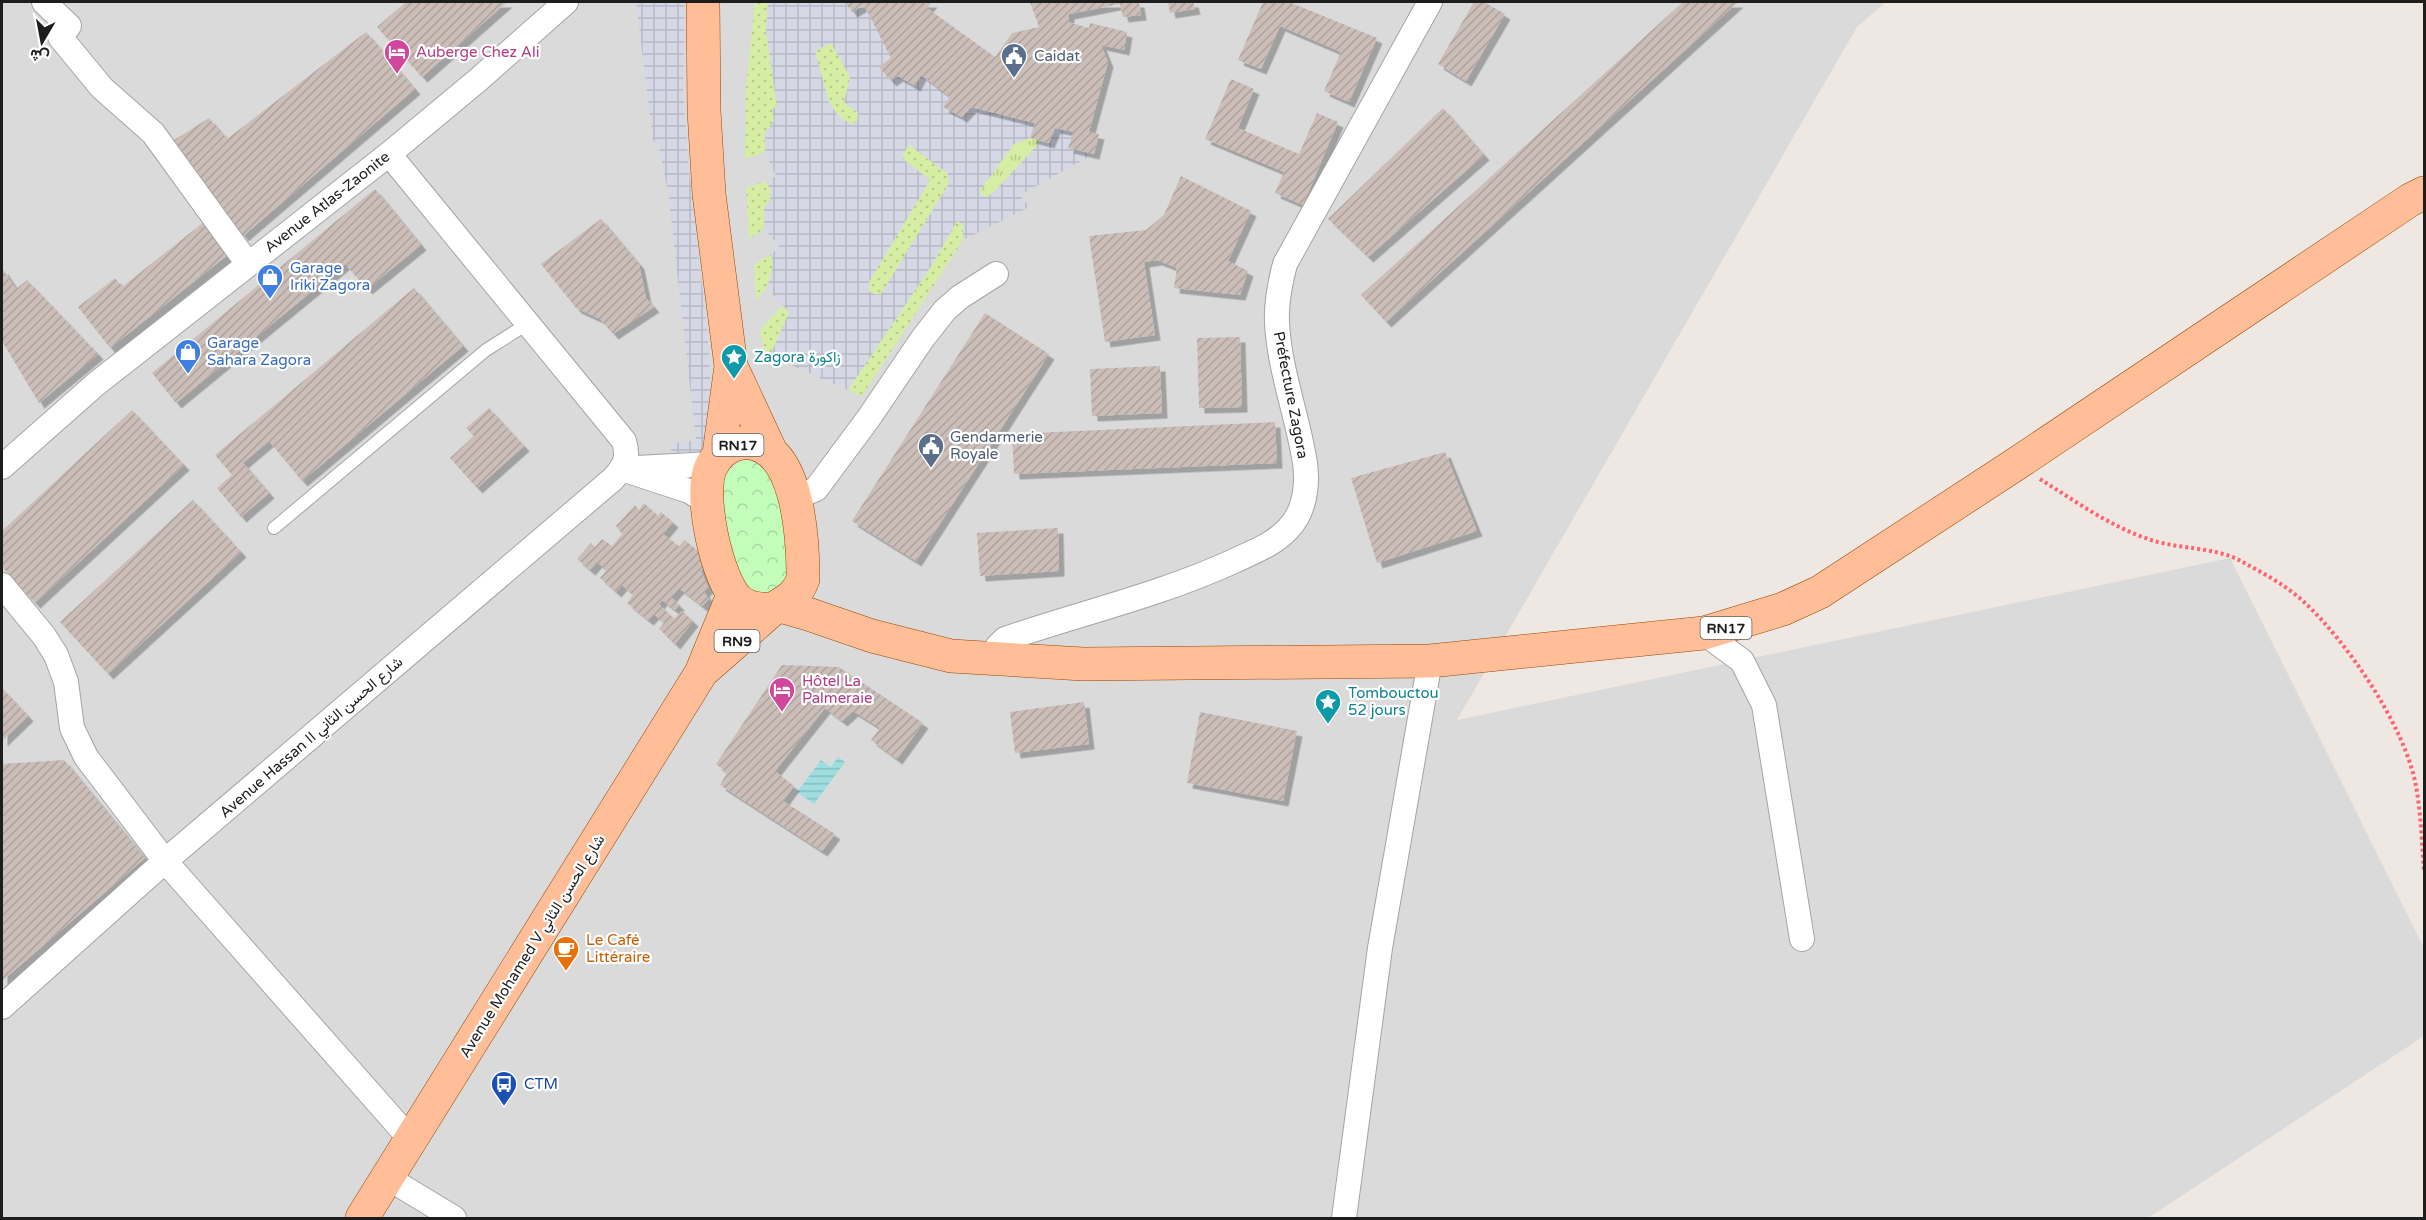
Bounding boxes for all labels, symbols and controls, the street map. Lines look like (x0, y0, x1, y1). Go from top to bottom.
north arrow (12, 12, 72, 72)
hotel icon: Auberge Chez Ali (382, 37, 412, 75)
public building icon: Caidat (999, 41, 1029, 79)
place label: Auberge Chez Ali (416, 43, 539, 61)
text: ش (28, 44, 51, 67)
place label: Caidat (1034, 47, 1080, 65)
street label: Avenue Atlas-Zaonite (261, 148, 393, 256)
place label: Garage Iriki Zagora (290, 259, 370, 294)
shop icon: Garage Iriki Zagora (255, 262, 285, 300)
street label: Préfecture Zagora (1270, 330, 1312, 460)
place label: Garage Sahara Zagora (207, 334, 311, 369)
shop icon: Garage Sahara Zagora (173, 337, 203, 375)
place icon: Zagora زاكورة (719, 342, 749, 380)
place label: Zagora زاكورة (754, 348, 841, 366)
place label: Gendarmerie Royale (950, 428, 1043, 463)
public building icon: Gendarmerie Royale (916, 431, 946, 469)
road number: RN17 (712, 434, 764, 456)
road number: RN17 (1700, 617, 1752, 639)
road number: RN9 (714, 630, 760, 652)
street label: Avenue Hassan II شارع الحسن الثاني (216, 652, 409, 824)
place label: Hôtel La Palmeraie (802, 672, 873, 707)
hotel icon: Hôtel La Palmeraie (767, 675, 797, 713)
place label: Tombouctou 52 jours (1348, 684, 1439, 719)
place icon: Tombouctou 52 jours (1313, 687, 1343, 725)
street label: Avenue Mohamed V شارع الحسن الثاني (456, 831, 612, 1063)
place label: Le Café Littéraire (586, 931, 650, 966)
cafe icon: Le Café Littéraire (551, 934, 581, 972)
bus stop icon: CTM (489, 1069, 519, 1107)
place label: CTM (524, 1075, 558, 1093)

